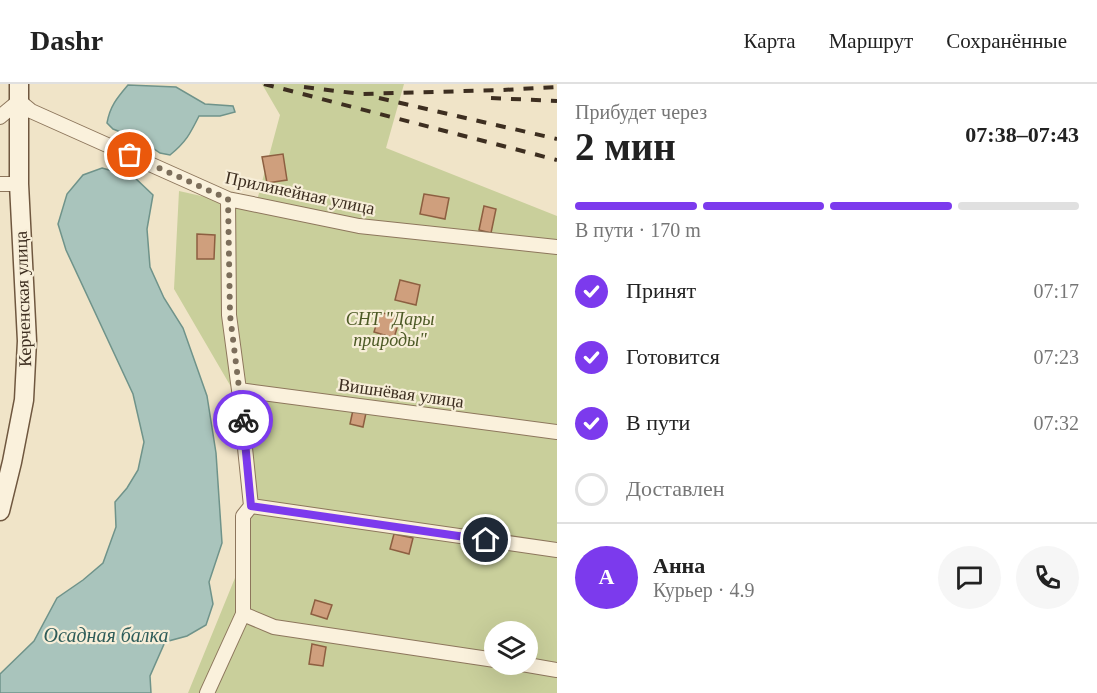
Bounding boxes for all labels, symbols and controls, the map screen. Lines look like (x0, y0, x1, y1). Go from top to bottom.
text: Dashr (30, 25, 103, 56)
text: Карта (744, 29, 796, 53)
text: Маршрут (829, 29, 913, 53)
text: Сохранённые (946, 29, 1067, 53)
text: Прибудет через (575, 101, 707, 123)
text: 07:38–07:43 (965, 122, 1079, 147)
text: 2 мин (575, 125, 676, 168)
pin (104, 129, 155, 180)
icon: bag (113, 138, 146, 171)
street label: Прилинейная улица (223, 167, 377, 219)
text: В пути · 170 m (575, 219, 701, 241)
street label: Керченская улица (11, 231, 35, 367)
icon: check (575, 275, 608, 308)
text: Принят (626, 278, 696, 303)
text: 07:17 (1033, 280, 1079, 302)
park label: СНТ "Дары природы" (346, 309, 434, 350)
icon: check (575, 341, 608, 374)
text: Готовится (626, 344, 720, 369)
text: 07:23 (1033, 346, 1079, 368)
street label: Вишнёвая улица (337, 374, 465, 412)
courier (213, 390, 273, 450)
icon: bike (227, 404, 260, 437)
icon: check (575, 407, 608, 440)
text: В пути (626, 410, 690, 435)
text: 07:32 (1033, 412, 1079, 434)
text: Доставлен (626, 476, 725, 501)
pin (460, 514, 511, 565)
icon: home (469, 523, 502, 556)
button: chat (938, 546, 1001, 609)
button: phone (1016, 546, 1079, 609)
text: Анна (653, 553, 705, 578)
text: А (599, 564, 614, 589)
text: Курьер · 4.9 (653, 579, 755, 601)
map controls (484, 621, 538, 675)
button: layers (484, 621, 538, 675)
water label: Осадная балка (44, 624, 168, 646)

